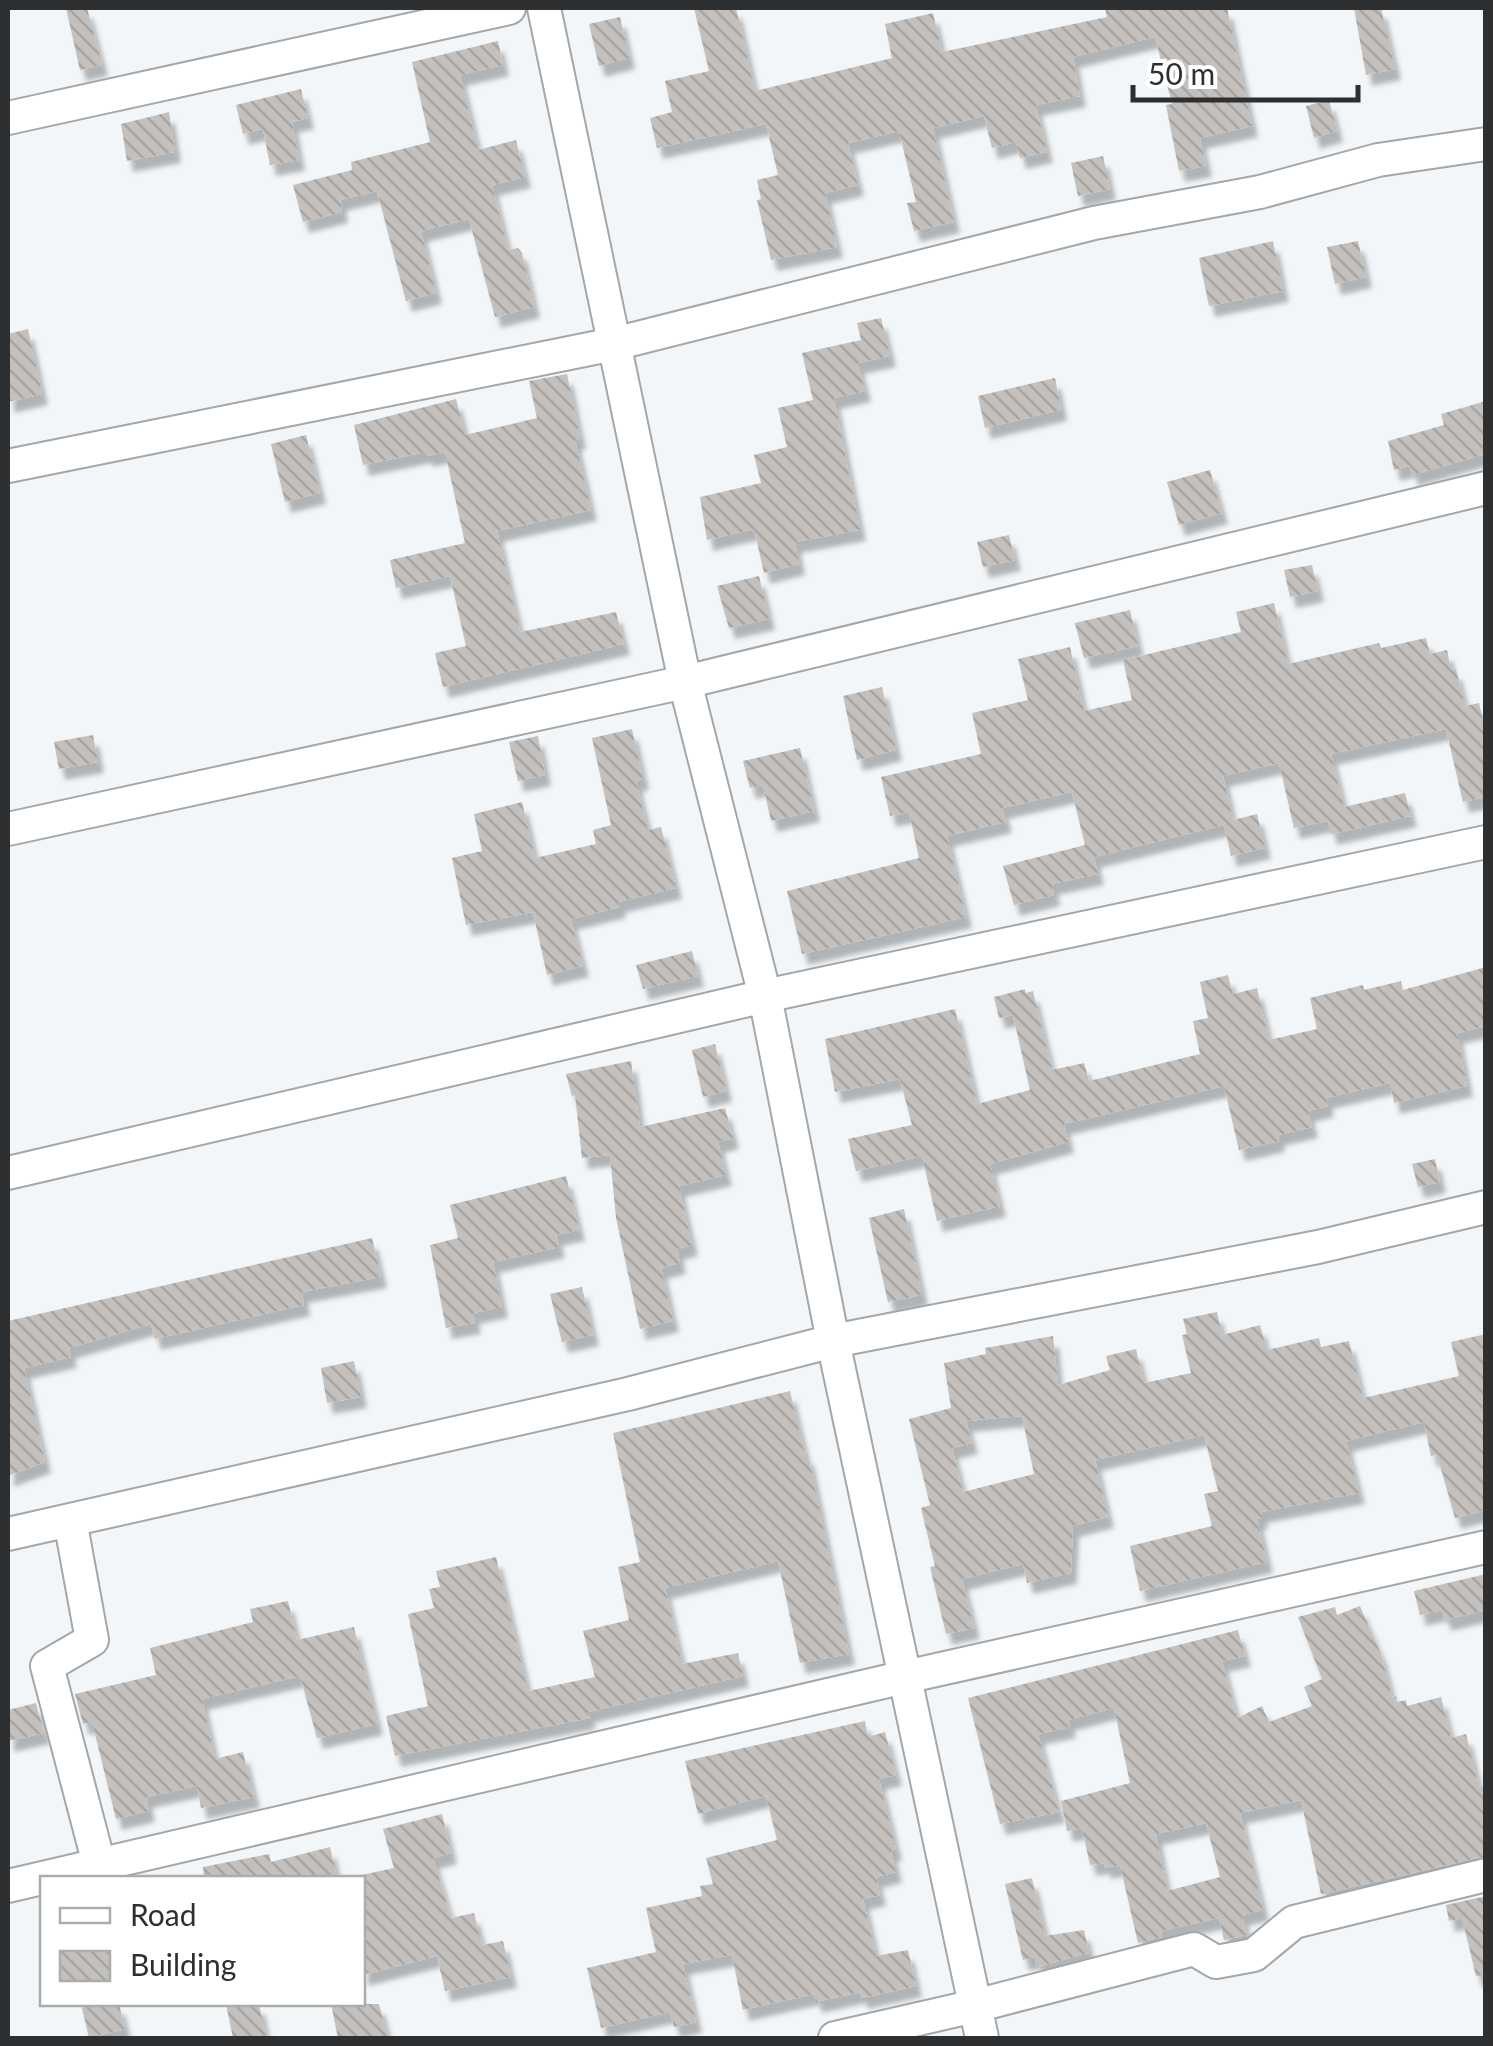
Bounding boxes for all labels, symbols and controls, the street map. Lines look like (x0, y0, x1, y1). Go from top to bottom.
scale bar (1133, 40, 1358, 102)
text: 50 m (1148, 55, 1215, 91)
legend (40, 1876, 365, 2006)
text: Road (130, 1896, 197, 1932)
text: Building (130, 1946, 236, 1982)

